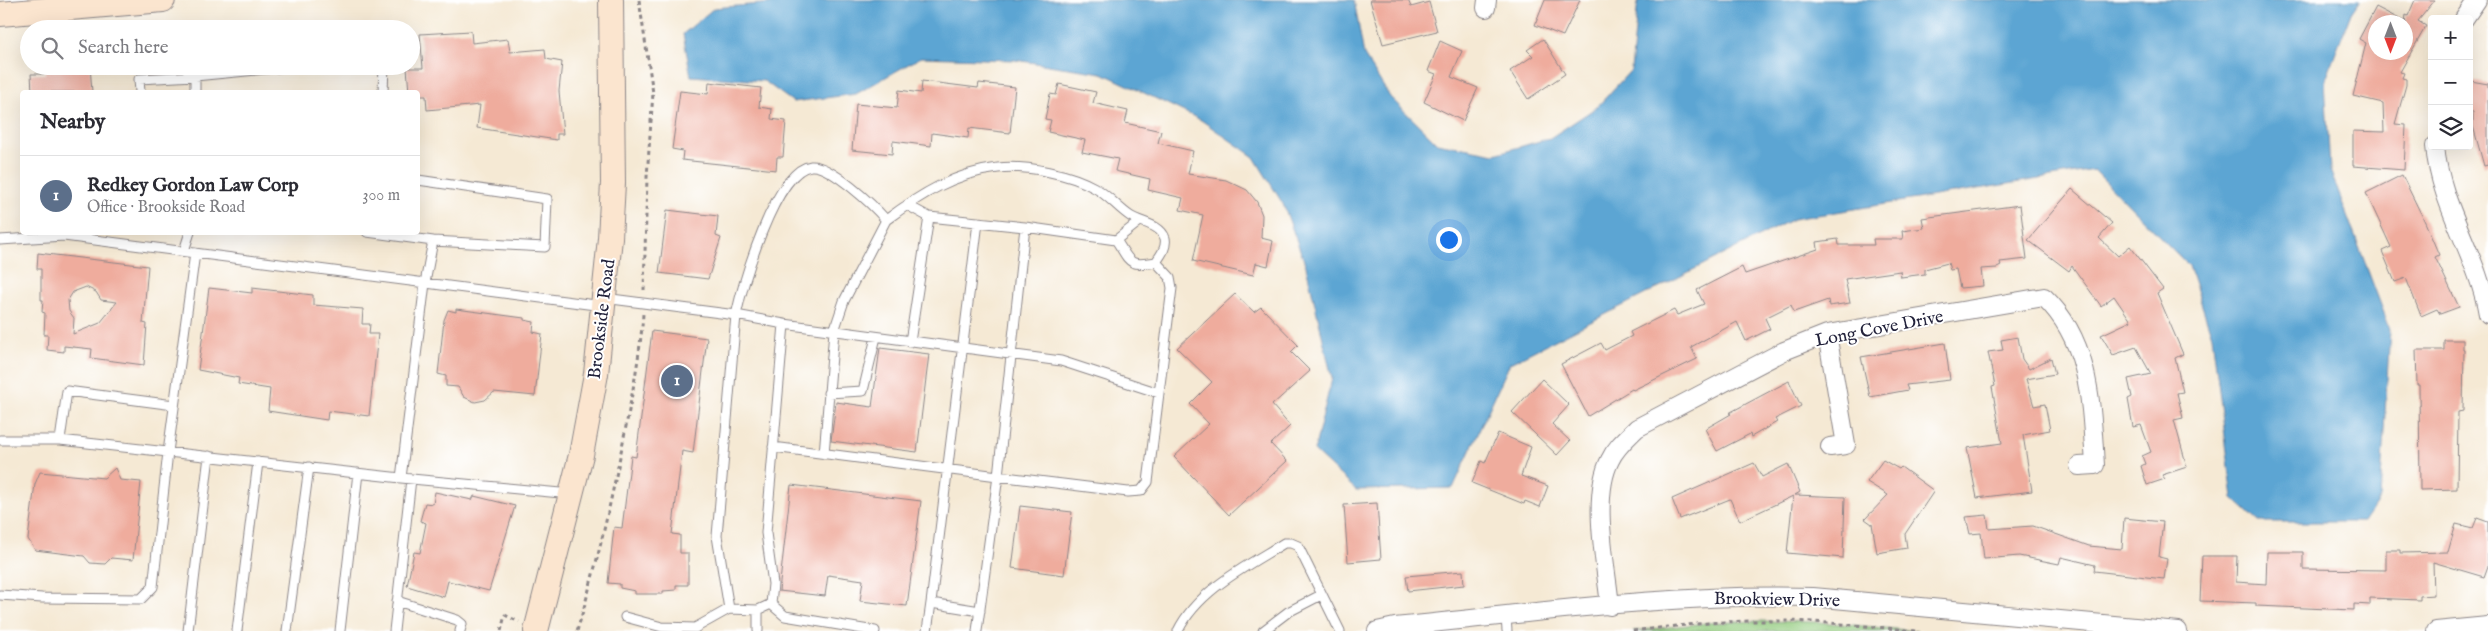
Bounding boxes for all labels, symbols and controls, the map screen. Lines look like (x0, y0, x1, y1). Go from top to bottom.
north arrow (2368, 15, 2413, 60)
map controls (2428, 15, 2473, 150)
button: + (2428, 15, 2473, 60)
search box (20, 20, 420, 75)
icon: search (38, 34, 66, 62)
text: Search here (78, 36, 169, 60)
button: − (2428, 60, 2473, 105)
button: layers (2428, 105, 2473, 150)
text: Nearby (40, 109, 105, 136)
text: Redkey Gordon Law Corp (87, 174, 298, 198)
text: 1 (53, 186, 59, 206)
text: 300 m (362, 186, 400, 206)
text: Office · Brookside Road (87, 198, 245, 218)
your location (1436, 227, 1462, 253)
street label: Brookside Road (584, 257, 621, 381)
street label: Long Cove Drive (1813, 306, 1945, 353)
pin: 1 (661, 362, 693, 400)
street label: Brookview Drive (1714, 588, 1840, 613)

